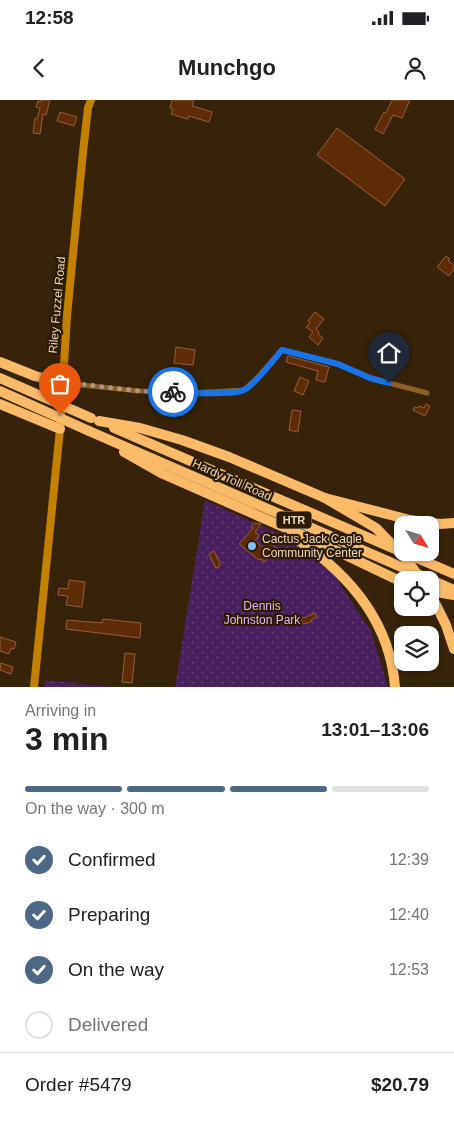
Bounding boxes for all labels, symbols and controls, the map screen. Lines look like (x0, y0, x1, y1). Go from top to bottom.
text: 12:58 (25, 7, 74, 28)
icon: back (25, 54, 53, 82)
icon: person (401, 54, 429, 82)
text: Munchgo (178, 55, 276, 80)
street label: Riley Fuzzel Road (46, 256, 68, 354)
pin (368, 332, 410, 383)
icon: home (375, 339, 403, 367)
pin (39, 363, 81, 414)
courier (148, 367, 198, 417)
icon: bag (46, 370, 74, 398)
icon: bike (159, 378, 187, 406)
street label: Hardy Toll Road (190, 456, 274, 504)
road number: HTR (276, 512, 312, 528)
north arrow (394, 516, 439, 561)
map controls (394, 516, 439, 671)
place label: Cactus Jack Cagle Community Center (262, 532, 362, 560)
marker: Cactus Jack Cagle Community Center (246, 540, 258, 552)
button: locate (394, 571, 439, 616)
park label: Dennis Johnston Park (224, 599, 301, 627)
button: layers (394, 626, 439, 671)
text: Arriving in (25, 702, 96, 719)
text: 13:01–13:06 (321, 719, 429, 740)
text: 3 min (25, 721, 109, 757)
text: On the way · 300 m (25, 800, 165, 817)
icon: check (25, 846, 53, 874)
text: Confirmed (68, 849, 156, 870)
text: 12:39 (389, 851, 429, 868)
icon: check (25, 901, 53, 929)
text: Preparing (68, 904, 150, 925)
text: 12:40 (389, 906, 429, 923)
icon: check (25, 956, 53, 984)
text: On the way (68, 959, 164, 980)
text: 12:53 (389, 961, 429, 978)
text: Delivered (68, 1014, 148, 1035)
text: Order #5479 (25, 1074, 132, 1095)
text: $20.79 (371, 1074, 429, 1095)

